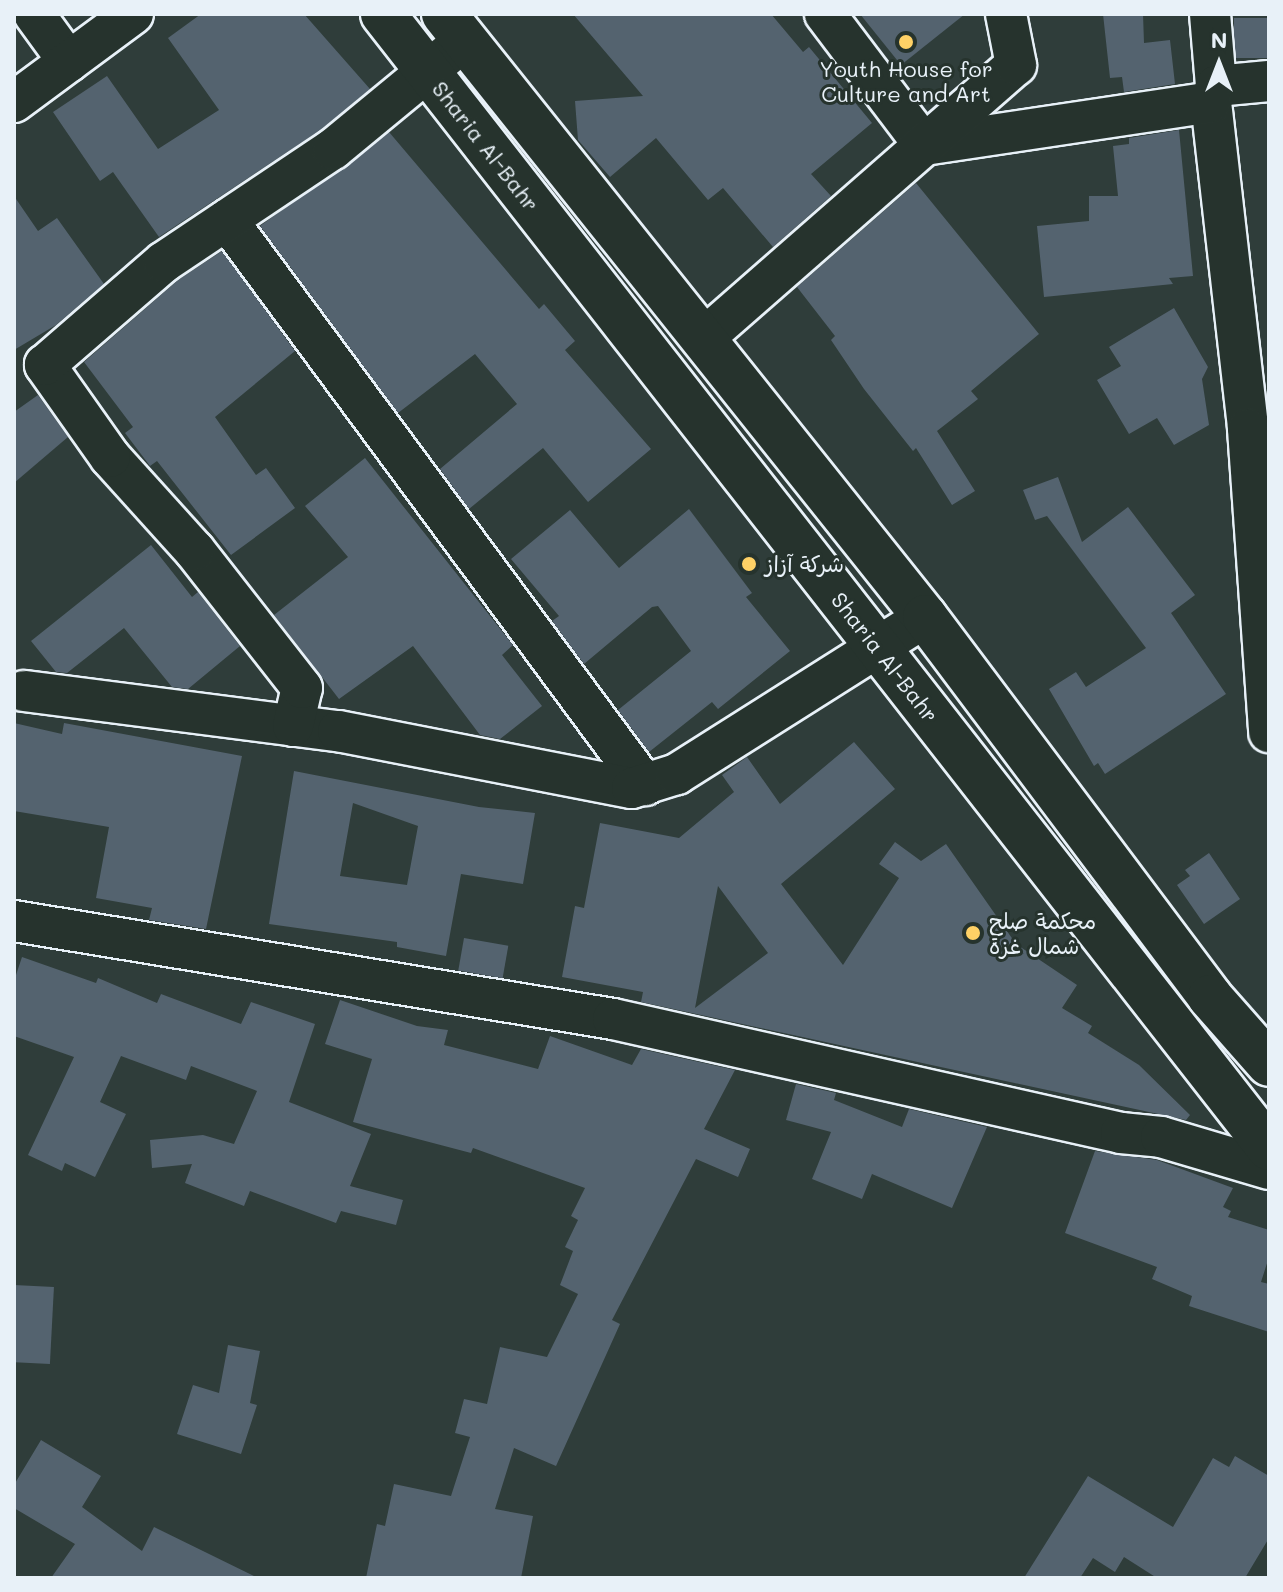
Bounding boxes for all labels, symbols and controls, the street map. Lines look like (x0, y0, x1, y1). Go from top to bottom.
north arrow (1179, 24, 1259, 104)
text: N (1211, 25, 1227, 54)
marker: Youth House for Culture and Art (897, 33, 915, 51)
place label: Youth House for Culture and Art (819, 55, 993, 106)
street label: Sharia Al-Bahr (427, 76, 545, 216)
place label: شركة آزاز (765, 551, 844, 577)
marker: شركة آزاز (740, 555, 758, 573)
street label: Sharia Al-Bahr (826, 587, 944, 727)
place label: محكمة صلح شمال غزة (989, 907, 1096, 958)
marker: محكمة صلح شمال غزة (964, 924, 982, 942)

